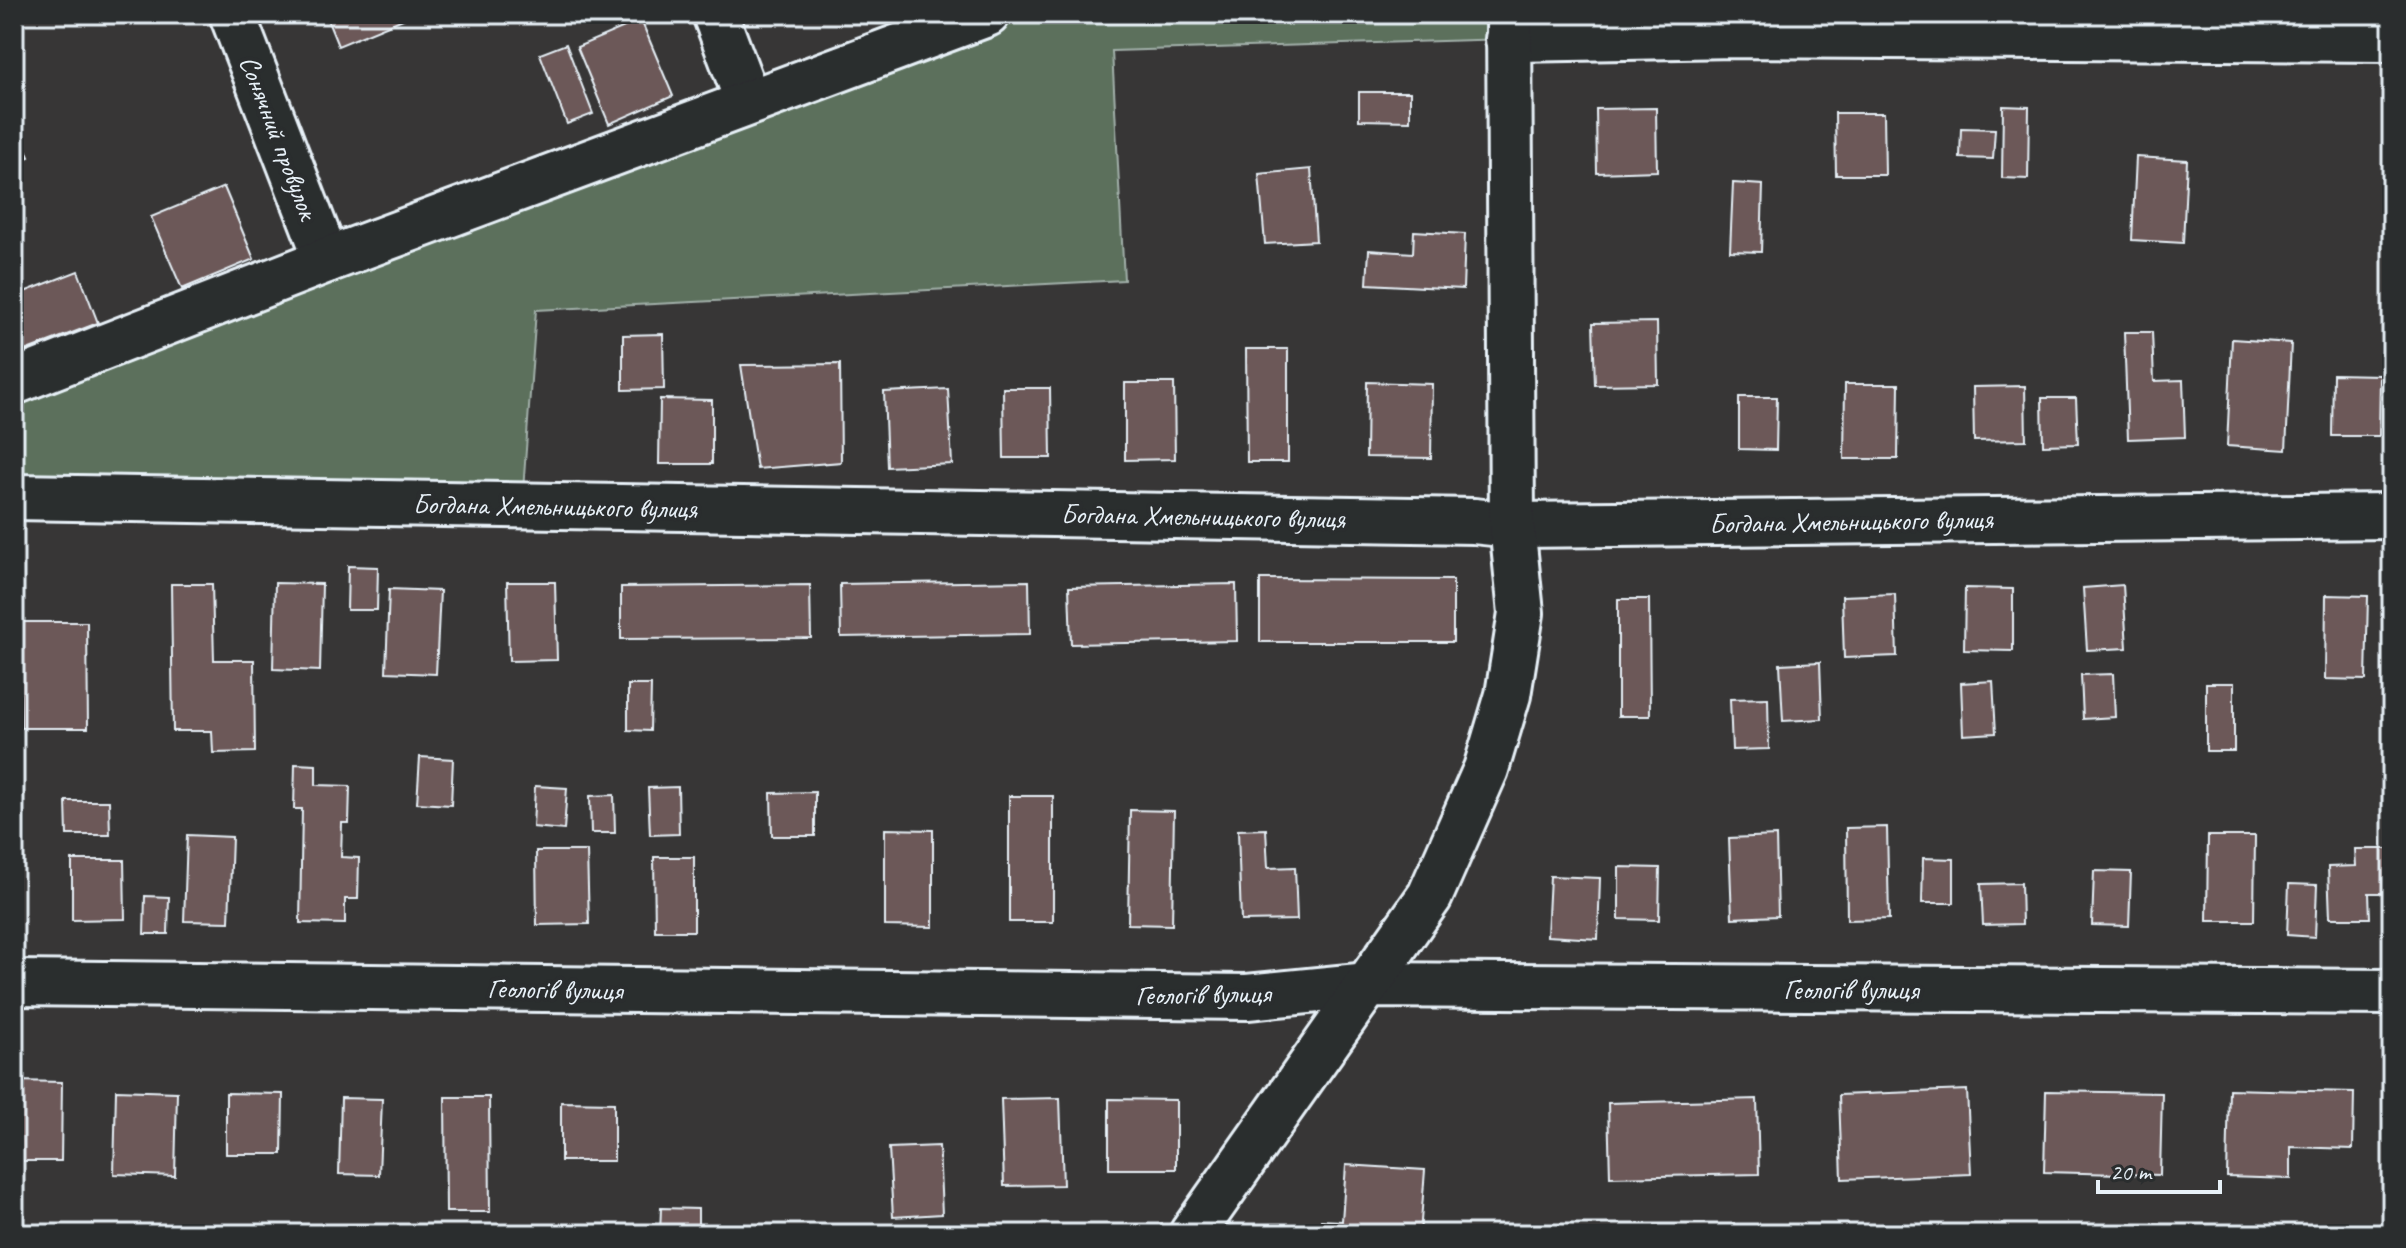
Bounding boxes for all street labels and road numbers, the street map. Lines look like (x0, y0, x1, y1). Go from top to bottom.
street label: Сонячний провулок (232, 50, 327, 226)
street label: Богдана Хмельницького вулиця (413, 486, 698, 526)
street label: Богдана Хмельницького вулиця (1061, 496, 1346, 536)
street label: Богдана Хмельницького вулиця (1709, 501, 1994, 541)
street label: Геологів вулиця (487, 970, 625, 1008)
street label: Геологів вулиця (1783, 972, 1921, 1007)
street label: Геологів вулиця (1135, 975, 1273, 1013)

